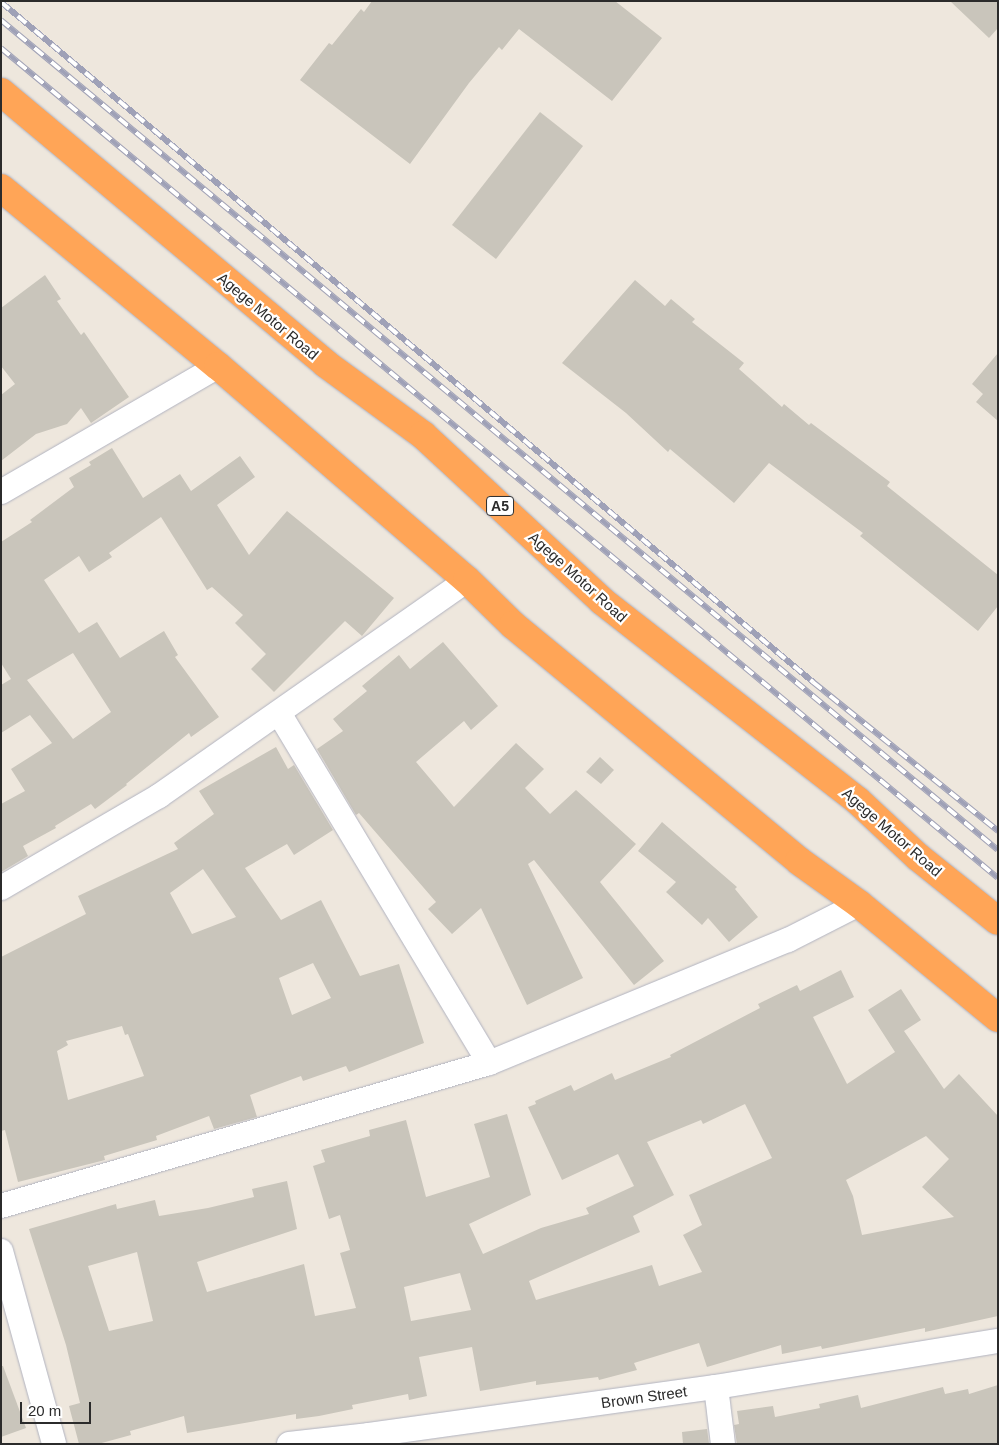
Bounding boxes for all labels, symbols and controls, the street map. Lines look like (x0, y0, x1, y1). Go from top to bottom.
street label: Agege Motor Road (214, 269, 322, 363)
road number: A5 (485, 494, 515, 518)
street label: Agege Motor Road (525, 528, 631, 626)
street label: Agege Motor Road (839, 784, 945, 880)
street label: Brown Street (600, 1382, 688, 1412)
scale bar (22, 1392, 94, 1424)
text: 20 m (28, 1402, 61, 1419)

